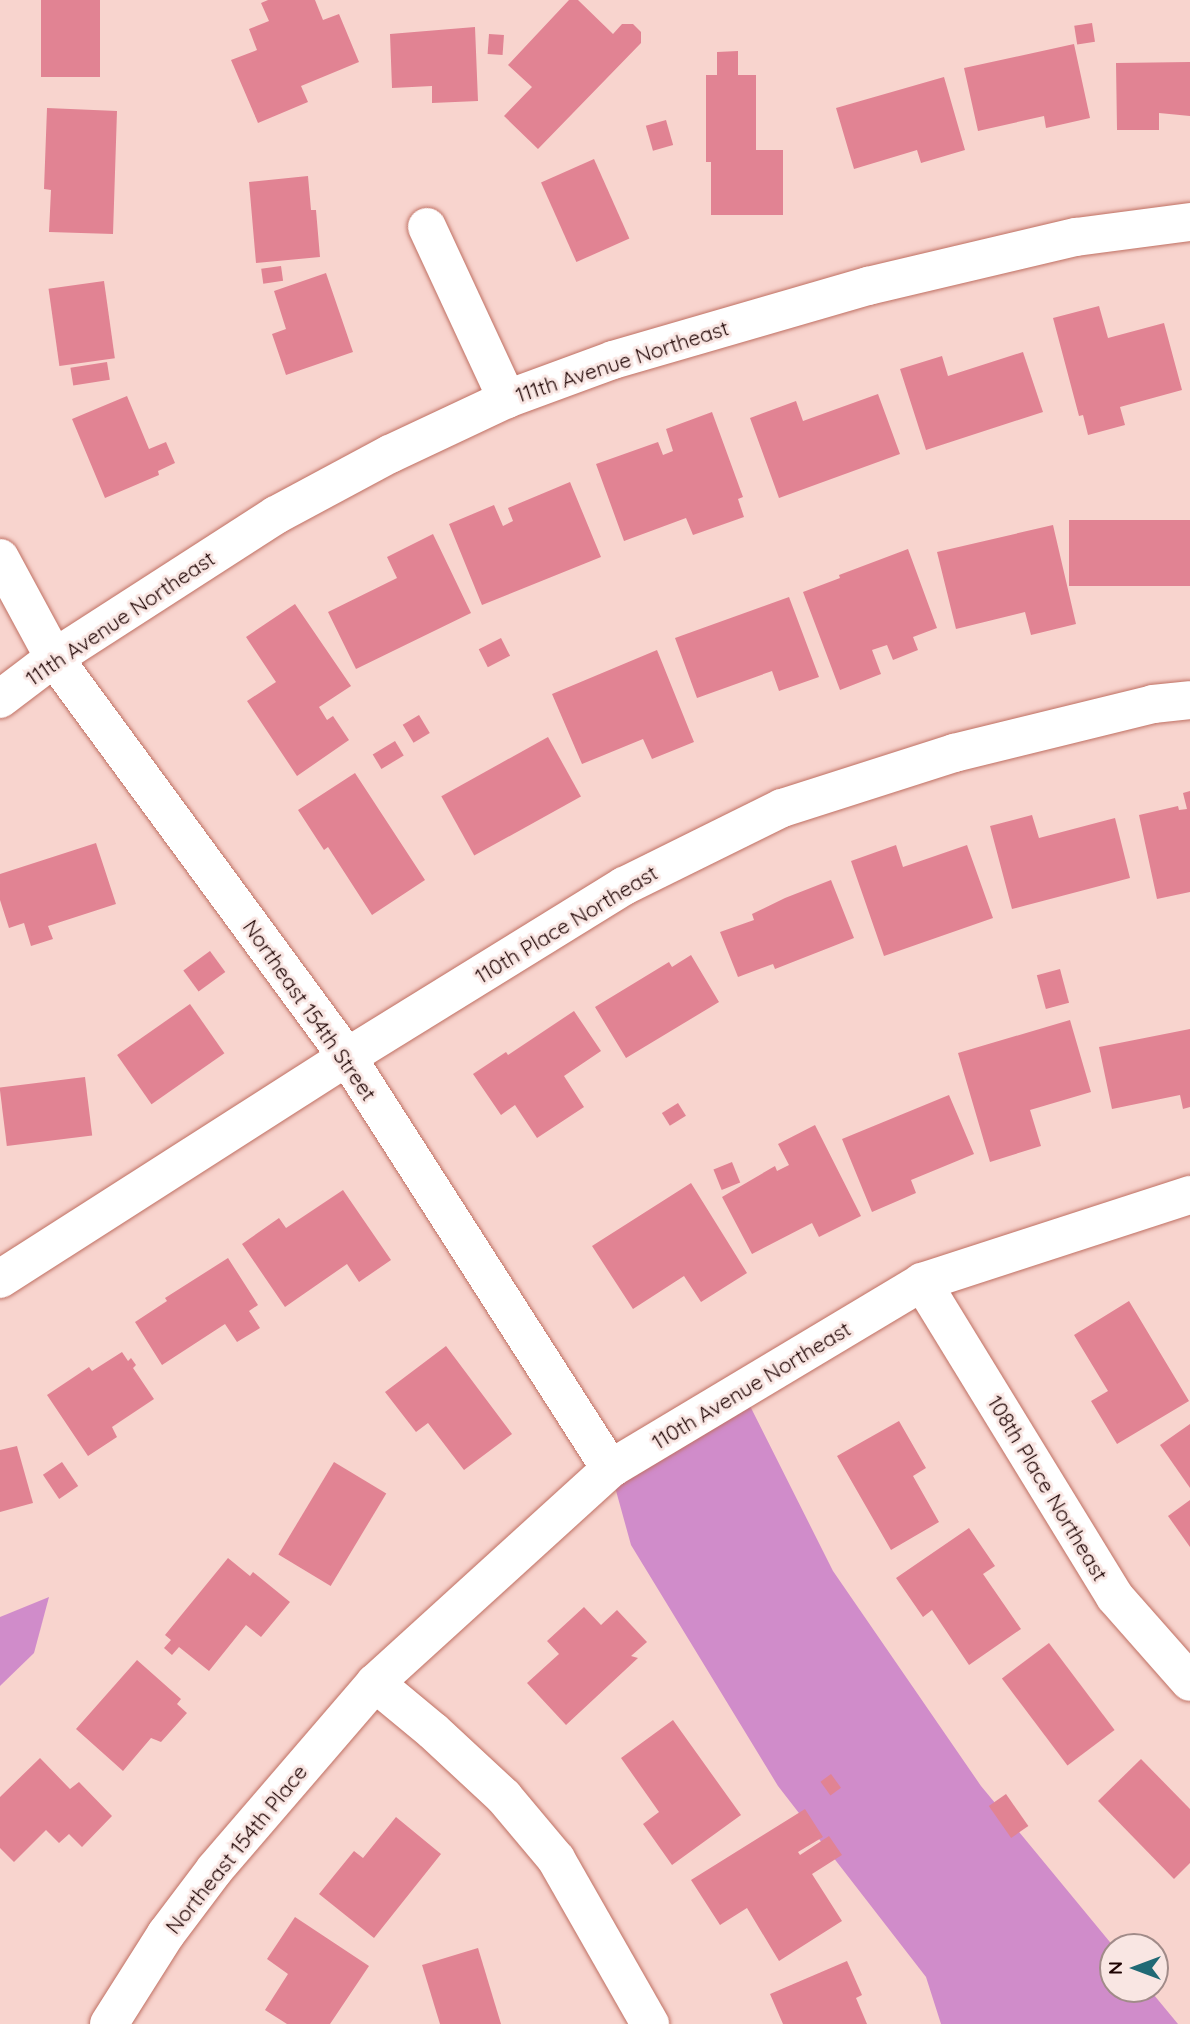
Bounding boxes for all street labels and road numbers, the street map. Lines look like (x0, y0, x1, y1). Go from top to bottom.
street label: 111th Avenue Northeast (512, 315, 732, 407)
street label: 111th Avenue Northeast (21, 545, 219, 691)
street label: 110th Place Northeast (470, 860, 662, 988)
street label: Northeast 154th Street (238, 915, 382, 1105)
street label: 110th Avenue Northeast (647, 1316, 855, 1454)
street label: 108th Place Northeast (983, 1391, 1113, 1585)
street label: Northeast 154th Place (160, 1759, 312, 1939)

